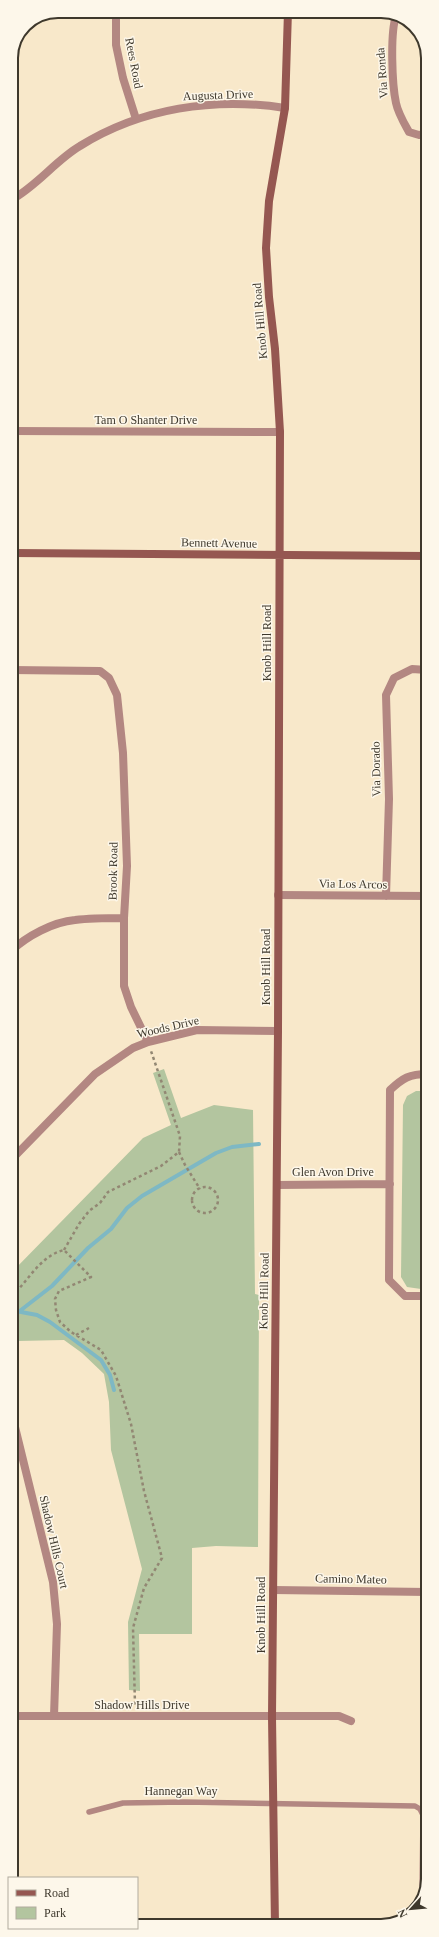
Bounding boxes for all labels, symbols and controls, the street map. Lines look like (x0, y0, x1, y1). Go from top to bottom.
street label: Rees Road (122, 36, 146, 90)
street label: Via Ronda (373, 46, 391, 99)
street label: Augusta Drive (183, 87, 253, 103)
street label: Knob Hill Road (250, 282, 270, 360)
street label: Tam O Shanter Drive (95, 413, 197, 427)
street label: Bennett Avenue (181, 535, 257, 551)
street label: Knob Hill Road (260, 605, 274, 681)
street label: Via Dorado (369, 741, 383, 797)
street label: Brook Road (105, 842, 121, 900)
street label: Via Los Arcos (319, 876, 388, 892)
street label: Knob Hill Road (259, 929, 273, 1005)
street label: Woods Drive (136, 1013, 200, 1041)
street label: Glen Avon Drive (292, 1165, 374, 1179)
street label: Knob Hill Road (256, 1253, 272, 1329)
street label: Shadow Hills Court (36, 1494, 72, 1591)
street label: Camino Mateo (315, 1571, 387, 1587)
street label: Knob Hill Road (254, 1577, 268, 1653)
street label: Shadow Hills Drive (94, 1698, 190, 1712)
street label: Hannegan Way (144, 1784, 218, 1798)
legend (8, 1877, 138, 1929)
text: Road (44, 1886, 69, 1900)
north arrow (391, 1889, 431, 1929)
text: Park (44, 1906, 66, 1920)
text: N (395, 1907, 409, 1920)

